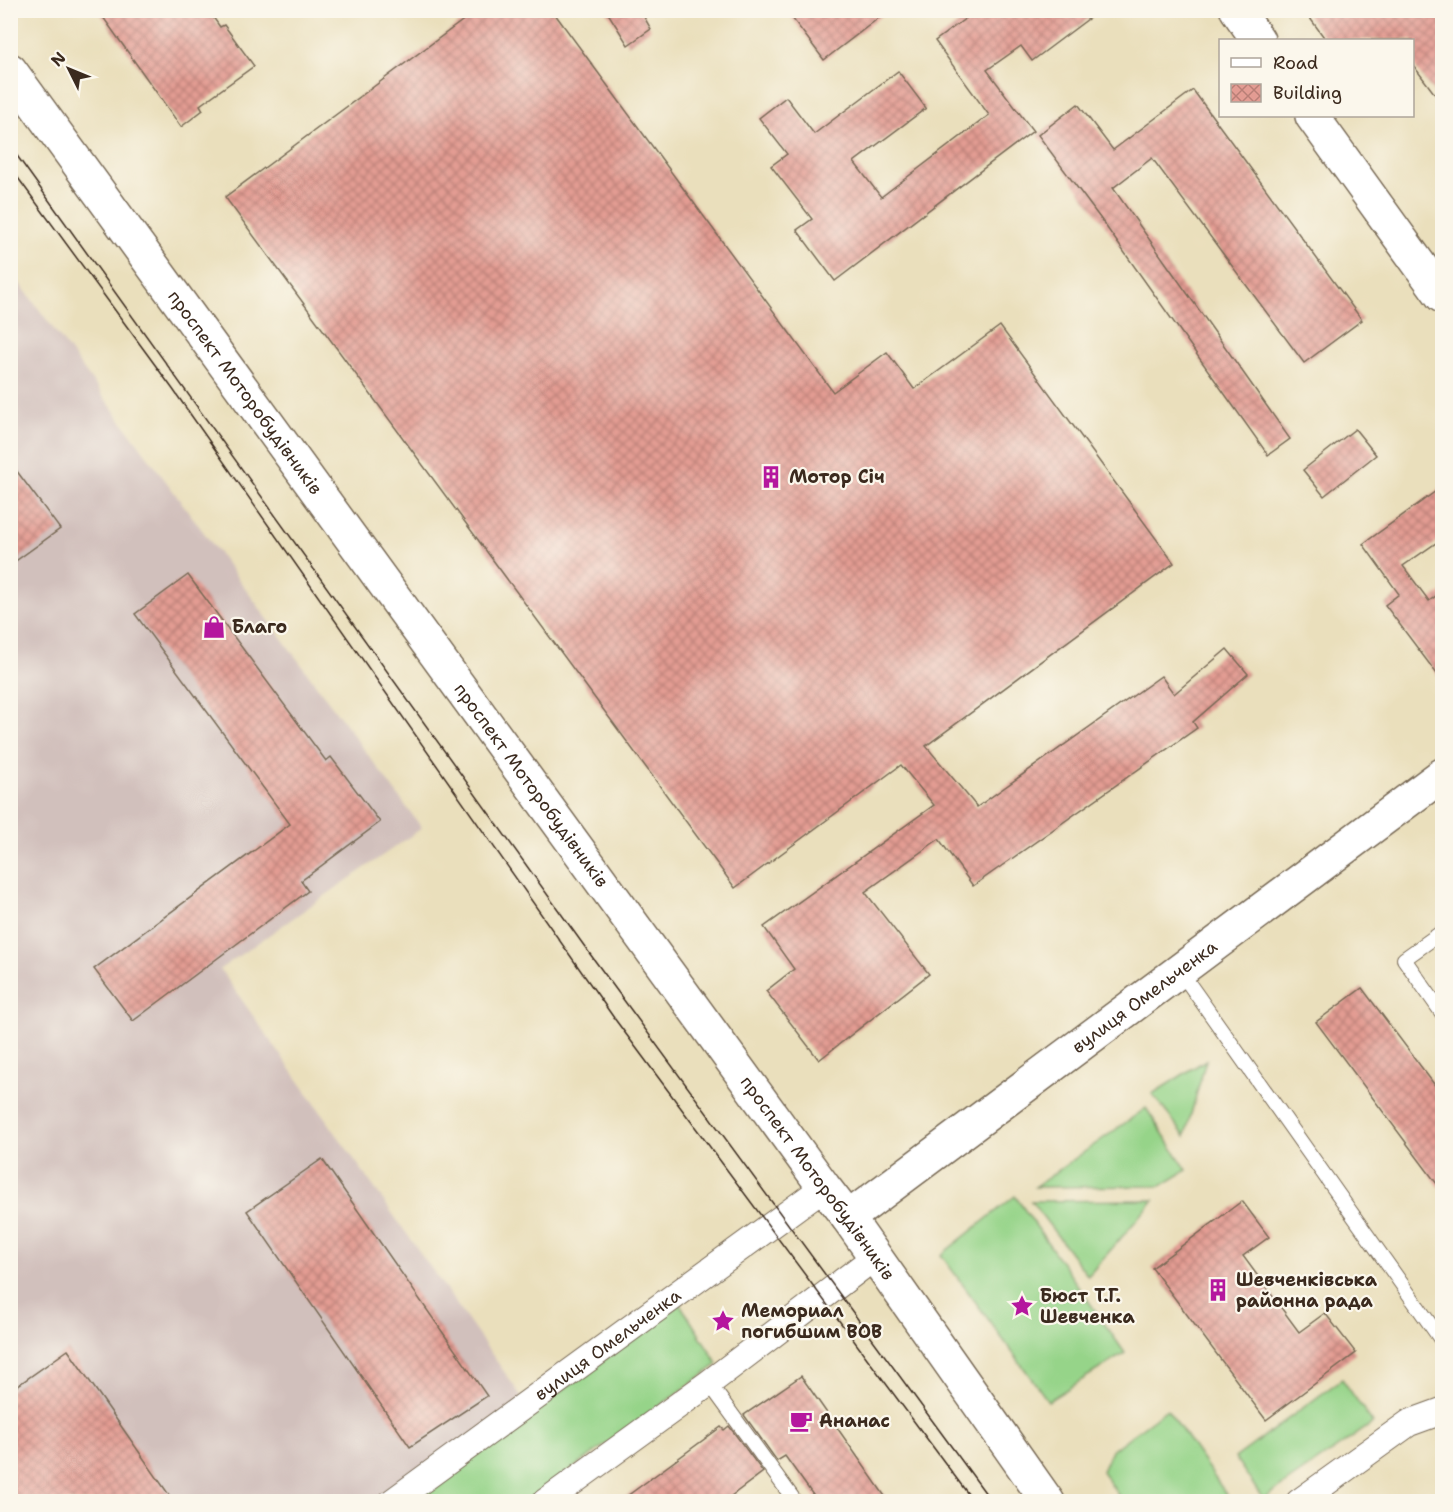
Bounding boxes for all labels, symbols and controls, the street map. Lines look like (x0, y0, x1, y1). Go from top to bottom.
north arrow (39, 39, 99, 99)
legend (1219, 39, 1414, 117)
text: N (46, 47, 70, 71)
text: Road (1273, 51, 1318, 75)
text: Building (1273, 81, 1342, 105)
street label: проспект Моторобудівників (162, 285, 328, 500)
building icon: Мотор Січ (758, 464, 784, 490)
place label: Мотор Січ (789, 465, 885, 489)
shop icon: Благо (201, 614, 227, 640)
place label: Благо (232, 615, 287, 639)
street label: проспект Моторобудівників (449, 678, 614, 892)
street label: вулиця Омельченка (1067, 935, 1222, 1059)
street label: проспект Моторобудівників (735, 1071, 900, 1285)
place label: Шевченківська районна рада (1236, 1268, 1378, 1313)
building icon: Шевченківська районна рада (1205, 1277, 1231, 1303)
street label: вулиця Омельченка (530, 1283, 686, 1406)
place label: Бюст Т.Г. Шевченка (1040, 1284, 1136, 1329)
place icon: Бюст Т.Г. Шевченка (1009, 1293, 1035, 1319)
place label: Мемориал погибшим ВОВ (741, 1299, 882, 1344)
place icon: Мемориал погибшим ВОВ (710, 1308, 736, 1334)
cafe icon: Ананас (788, 1408, 814, 1434)
place label: Ананас (819, 1409, 890, 1433)

